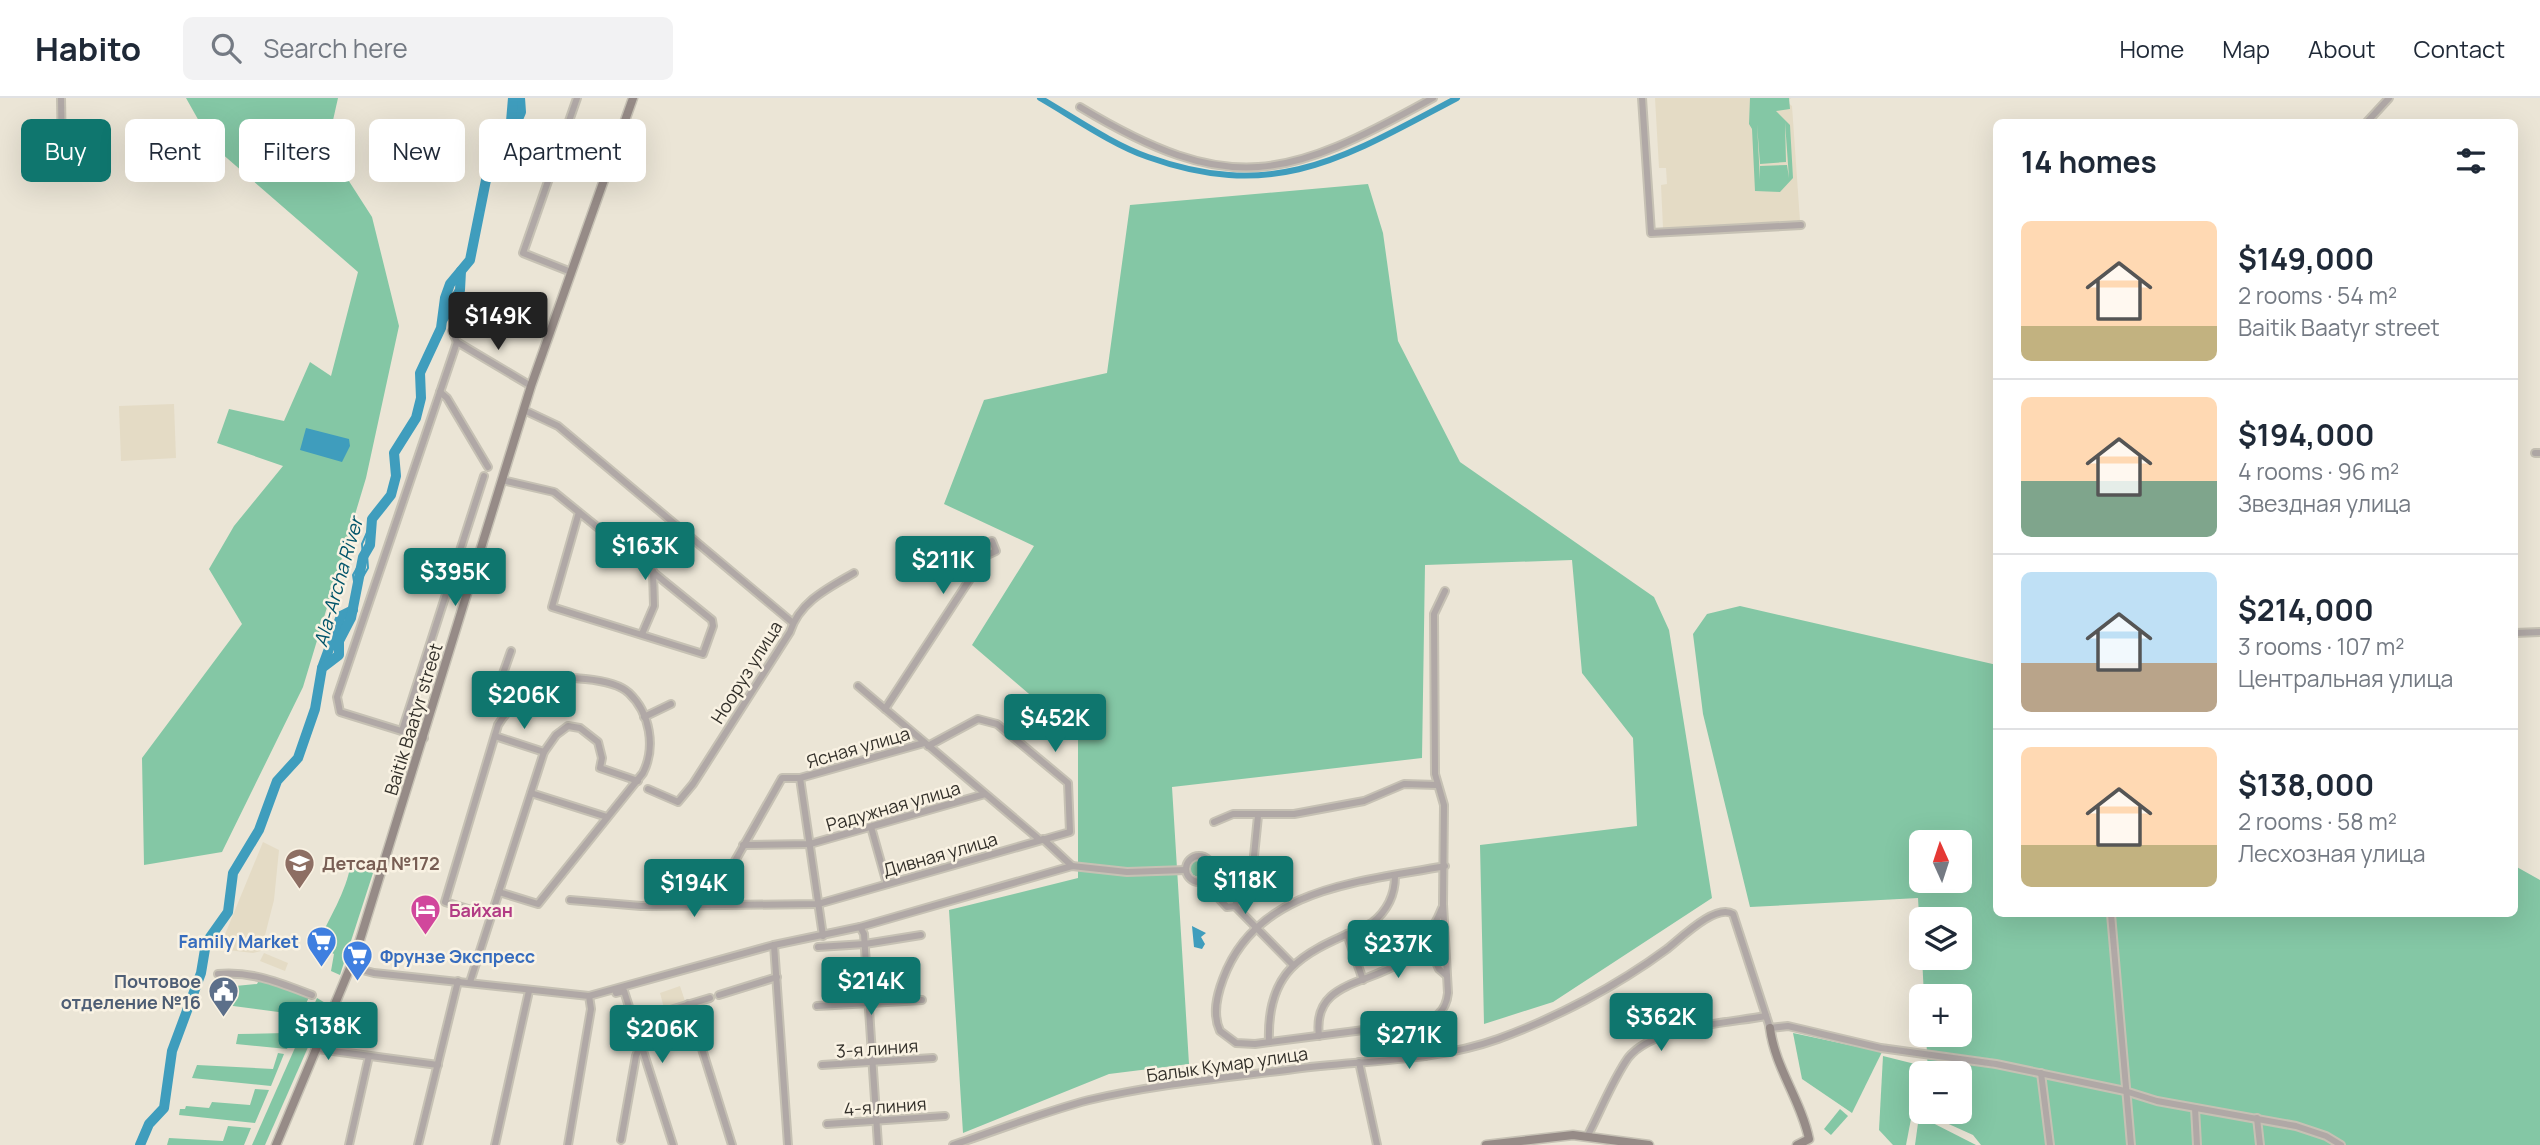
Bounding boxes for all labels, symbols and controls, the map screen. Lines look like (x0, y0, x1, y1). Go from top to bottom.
search box (183, 17, 673, 80)
text: Habito (35, 26, 141, 71)
icon: search (207, 29, 245, 67)
text: Search here (263, 30, 408, 66)
text: Home (2119, 32, 2184, 65)
text: Map (2222, 32, 2270, 65)
text: About (2308, 32, 2376, 65)
text: Contact (2414, 32, 2505, 65)
chip: Buy (21, 119, 111, 182)
chip: Rent (125, 119, 225, 182)
chip: Filters (239, 119, 355, 182)
chip: New (369, 119, 465, 182)
chip: Apartment (479, 119, 646, 182)
text: 14 homes (2021, 141, 2157, 182)
icon: filters (2452, 142, 2490, 180)
text: $149,000 (2238, 238, 2374, 279)
icon: home (2077, 249, 2161, 333)
text: 2 rooms · 54 m² (2238, 279, 2397, 311)
pin: $149K (449, 292, 547, 352)
text: $149K (464, 299, 532, 331)
text: Baitik Baatyr street (2238, 311, 2440, 343)
text: $194,000 (2238, 414, 2375, 455)
icon: home (2077, 425, 2161, 509)
text: 4 rooms · 96 m² (2238, 455, 2399, 487)
text: Звездная улица (2238, 487, 2411, 519)
water label: Ala-Archa River (307, 512, 369, 650)
pin: $163K (596, 522, 694, 582)
text: $163K (611, 529, 679, 561)
pin: $211K (894, 536, 992, 596)
text: $211K (911, 543, 975, 575)
pin: $395K (406, 548, 504, 608)
text: $395K (420, 555, 490, 587)
text: $214,000 (2238, 589, 2374, 630)
icon: home (2077, 600, 2161, 684)
street label: Нооруз улица (705, 616, 787, 728)
text: 3 rooms · 107 m² (2238, 630, 2404, 662)
street label: Baitik Baatyr street (378, 640, 448, 798)
text: Центральная улица (2238, 662, 2453, 694)
pin: $206K (475, 672, 573, 731)
text: $206K (488, 678, 560, 710)
pin: $452K (1006, 694, 1104, 754)
text: $452K (1020, 701, 1090, 733)
street label: Ясная улица (804, 721, 912, 773)
text: $138,000 (2238, 764, 2374, 805)
street label: Радужная улица (823, 775, 963, 837)
icon: home (2077, 775, 2161, 859)
text: 2 rooms · 58 m² (2238, 805, 2397, 837)
street label: Дивная улица (880, 826, 1000, 882)
north arrow (1909, 830, 1972, 892)
map controls (1909, 830, 1972, 1124)
text: Лесхозная улица (2238, 837, 2426, 869)
school or university icon: Детсад №172 (282, 846, 316, 890)
place label: Детсад №172 (322, 851, 440, 875)
pin: $118K (1196, 856, 1294, 916)
pin: $194K (645, 860, 743, 919)
text: $118K (1213, 863, 1277, 895)
text: $194K (660, 866, 728, 898)
hotel icon: Байхан (409, 893, 443, 937)
place label: Байхан (449, 898, 513, 922)
button: layers (1909, 907, 1972, 970)
pin: $237K (1349, 920, 1447, 980)
supermarket icon: Family Market (305, 924, 339, 968)
text: $237K (1364, 927, 1432, 959)
place label: Family Market (179, 929, 299, 953)
supermarket icon: Фрунзе Экспресс (340, 939, 374, 983)
place label: Фрунзе Экспресс (380, 944, 535, 968)
pin: $214K (822, 958, 920, 1017)
text: $214K (837, 964, 905, 996)
place label: Почтовое отделение №16 (61, 969, 201, 1014)
public building icon: Почтовое отделение №16 (207, 974, 241, 1018)
button: + (1909, 984, 1972, 1047)
pin: $362K (1612, 993, 1710, 1053)
text: $362K (1626, 1000, 1696, 1032)
pin: $138K (279, 1002, 377, 1062)
pin: $206K (613, 1006, 711, 1065)
text: $138K (295, 1009, 361, 1041)
text: $206K (626, 1012, 698, 1044)
pin: $271K (1360, 1012, 1458, 1071)
text: $271K (1376, 1018, 1442, 1050)
street label: 3-я линия (835, 1033, 919, 1063)
street label: Балык Кумар улица (1145, 1041, 1309, 1087)
button: − (1909, 1061, 1972, 1124)
street label: 4-я линия (843, 1091, 927, 1121)

